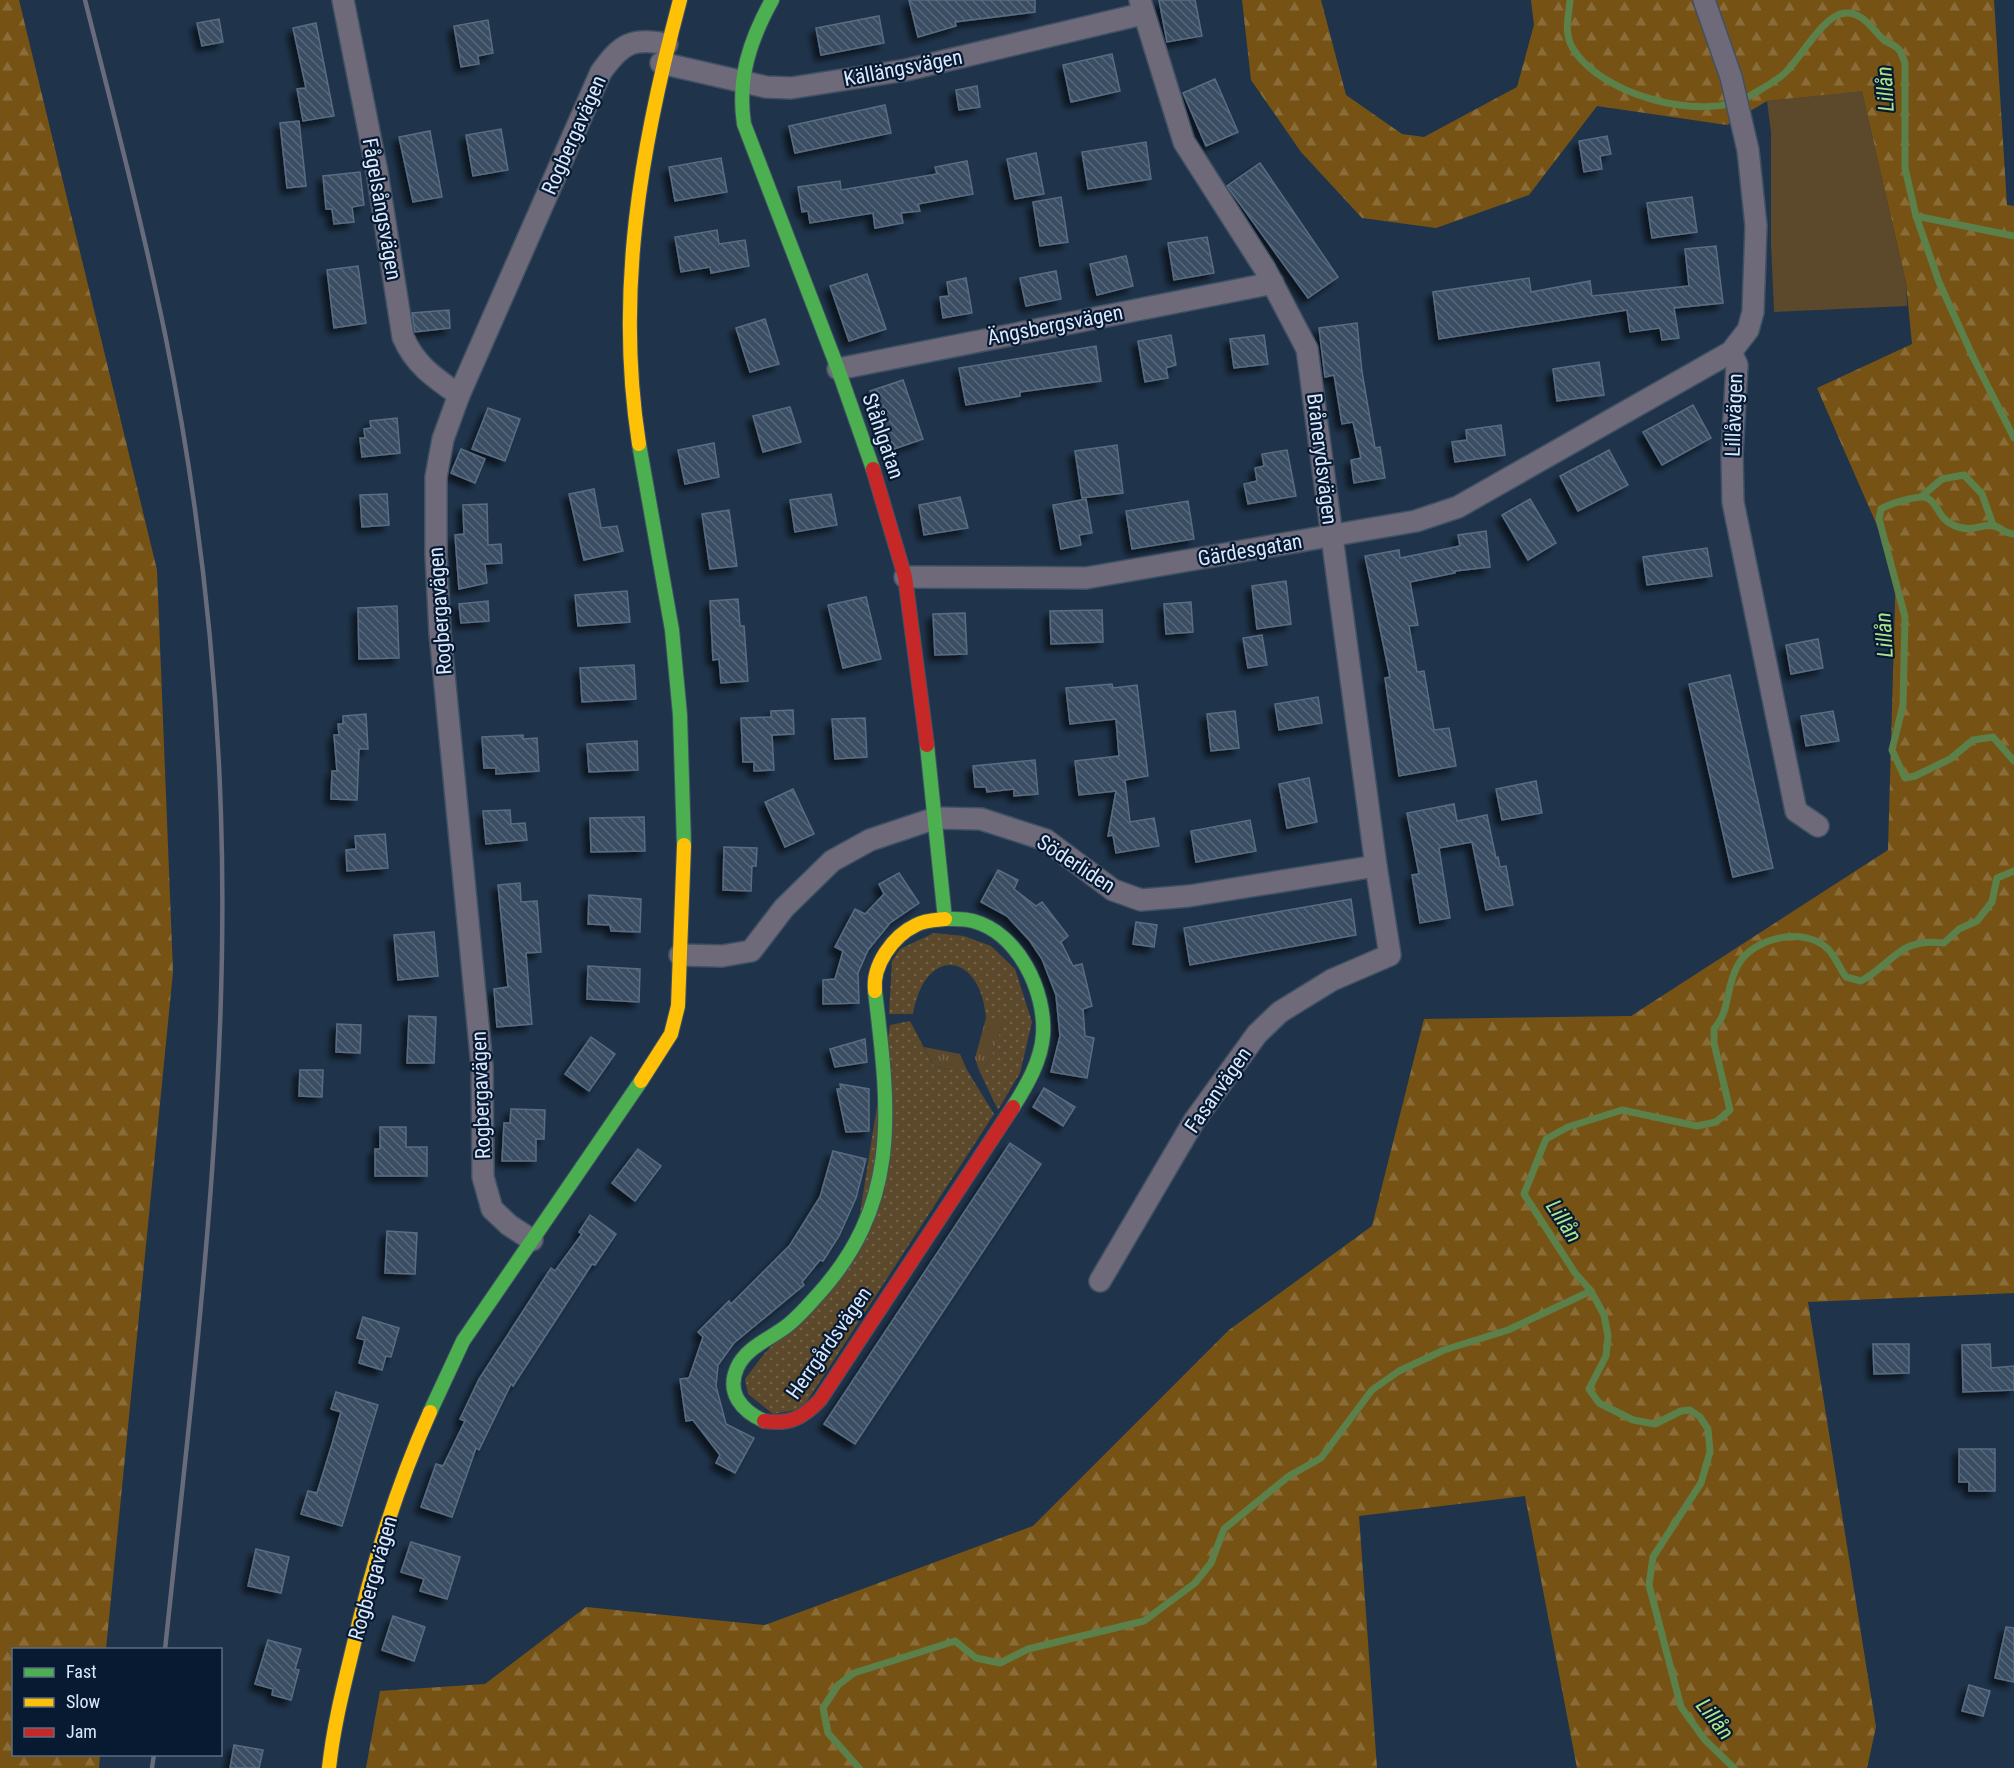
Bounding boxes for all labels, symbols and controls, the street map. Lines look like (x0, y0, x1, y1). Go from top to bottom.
street label: Källängsvägen (842, 45, 964, 91)
water label: Lillån (1871, 66, 1899, 112)
street label: Rogbergavägen (537, 72, 611, 198)
street label: Fågelsångsvägen (358, 136, 406, 282)
street label: Ängsbergsvägen (985, 300, 1125, 350)
street label: Lillåvägen (1721, 373, 1747, 457)
street label: Ståhlgatan (857, 390, 909, 482)
street label: Brånerydsvägen (1302, 392, 1342, 526)
street label: Gärdesgatan (1196, 529, 1304, 571)
street label: Rogbergavägen (424, 546, 456, 676)
water label: Lillån (1870, 612, 1898, 658)
street label: Söderliden (1032, 830, 1120, 898)
street label: Rogbergavägen (467, 1031, 495, 1159)
street label: Fasanvägen (1180, 1043, 1256, 1137)
water label: Lillån (1541, 1195, 1587, 1247)
street label: Herrgårdsvägen (782, 1282, 876, 1404)
street label: Rogbergavägen (344, 1513, 402, 1643)
legend (12, 1648, 222, 1756)
text: Fast (66, 1661, 97, 1682)
text: Slow (66, 1691, 101, 1712)
water label: Lillån (1691, 1693, 1739, 1745)
text: Jam (66, 1721, 97, 1742)

